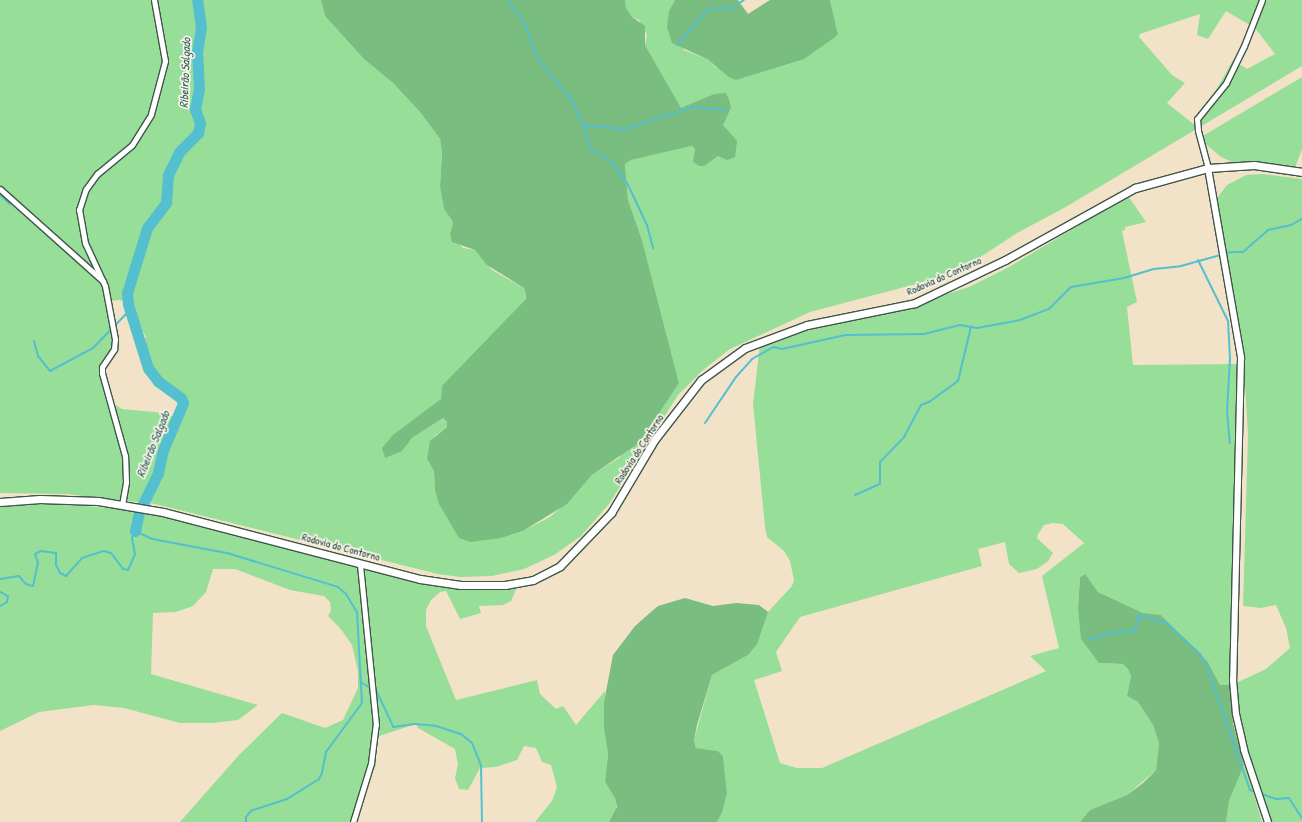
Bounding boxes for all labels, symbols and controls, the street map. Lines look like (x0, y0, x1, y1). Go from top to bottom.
water label: Ribeirão Salgado (177, 38, 193, 108)
street label: Rodovia do Contorno (905, 254, 983, 298)
water label: Ribeirão Salgado (133, 409, 173, 479)
street label: Rodovia do Contorno (612, 412, 666, 486)
street label: Rodovia do Contorno (300, 530, 382, 564)

